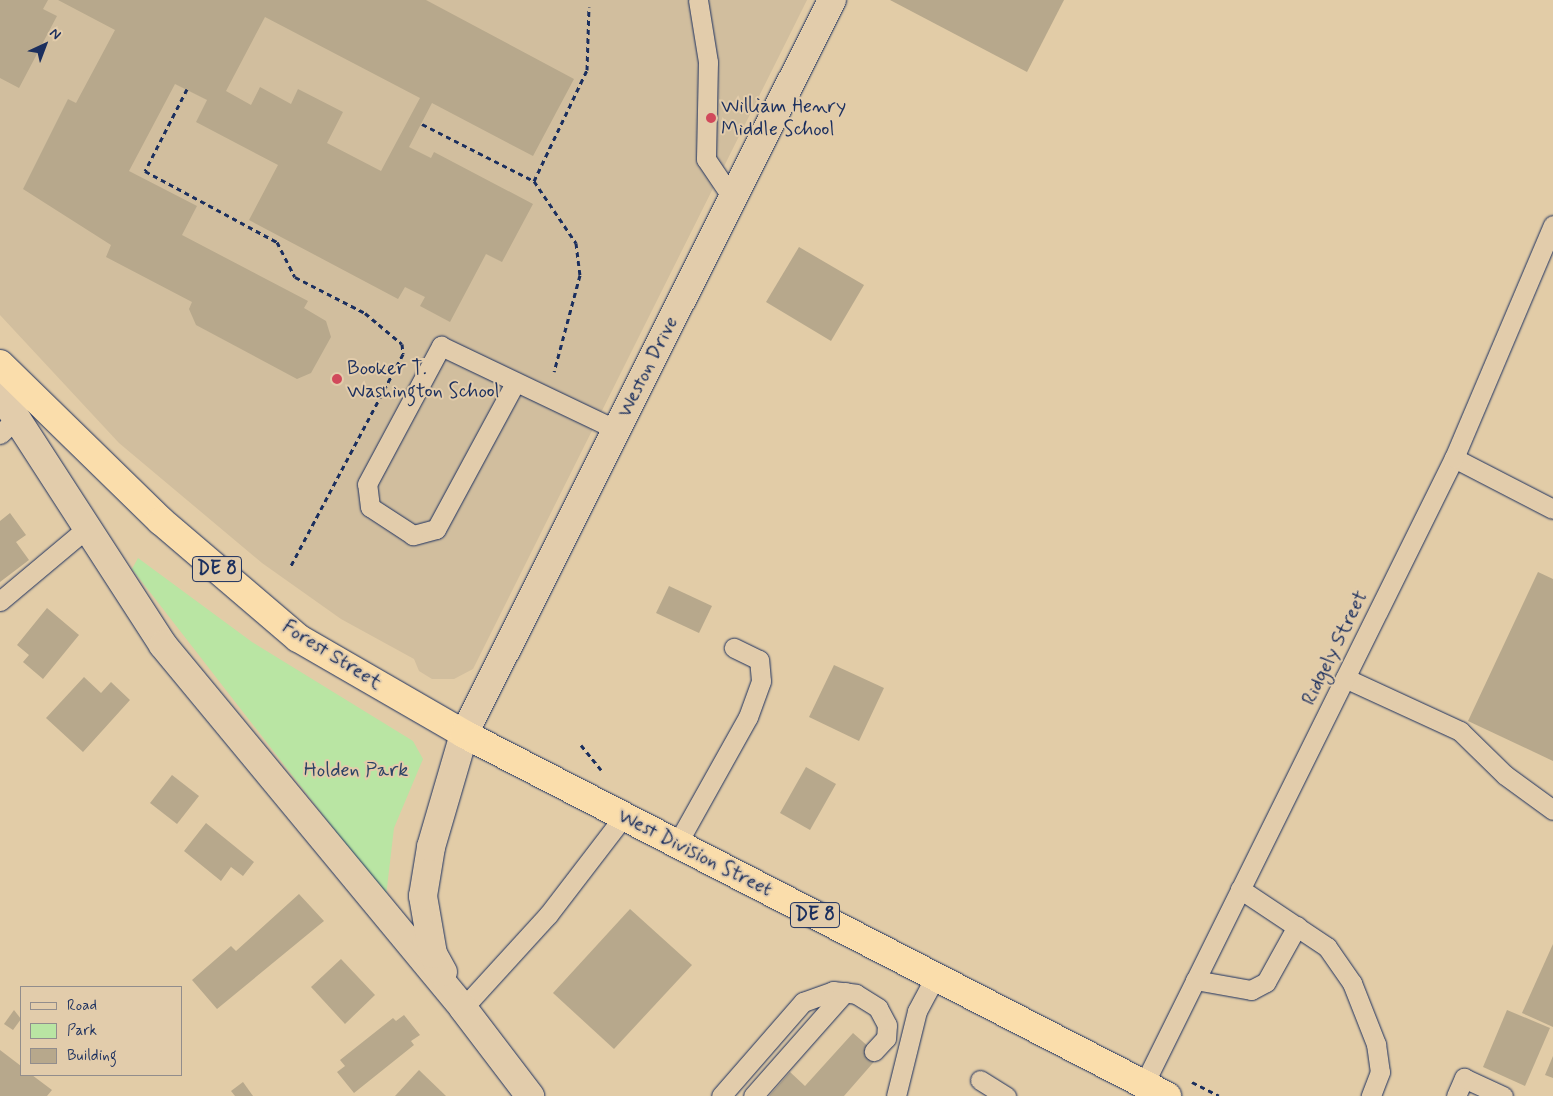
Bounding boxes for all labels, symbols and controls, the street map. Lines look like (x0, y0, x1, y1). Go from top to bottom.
north arrow (20, 20, 70, 70)
text: N (46, 24, 65, 44)
place label: William Henry Middle School (721, 94, 844, 141)
marker: William Henry Middle School (705, 112, 717, 124)
street label: Weston Drive (613, 313, 683, 421)
place label: Booker T. Washington School (347, 356, 500, 403)
marker: Booker T. Washington School (331, 373, 343, 385)
road number: DE 8 (191, 552, 243, 586)
street label: Ridgely Street (1297, 587, 1373, 709)
street label: Forest Street (278, 615, 386, 695)
park label: Holden Park (305, 758, 407, 782)
street label: West Division Street (613, 803, 777, 903)
road number: DE 8 (789, 898, 841, 932)
legend (20, 986, 182, 1076)
text: Road (67, 996, 97, 1016)
text: Park (67, 1021, 97, 1041)
text: Building (67, 1046, 117, 1066)

